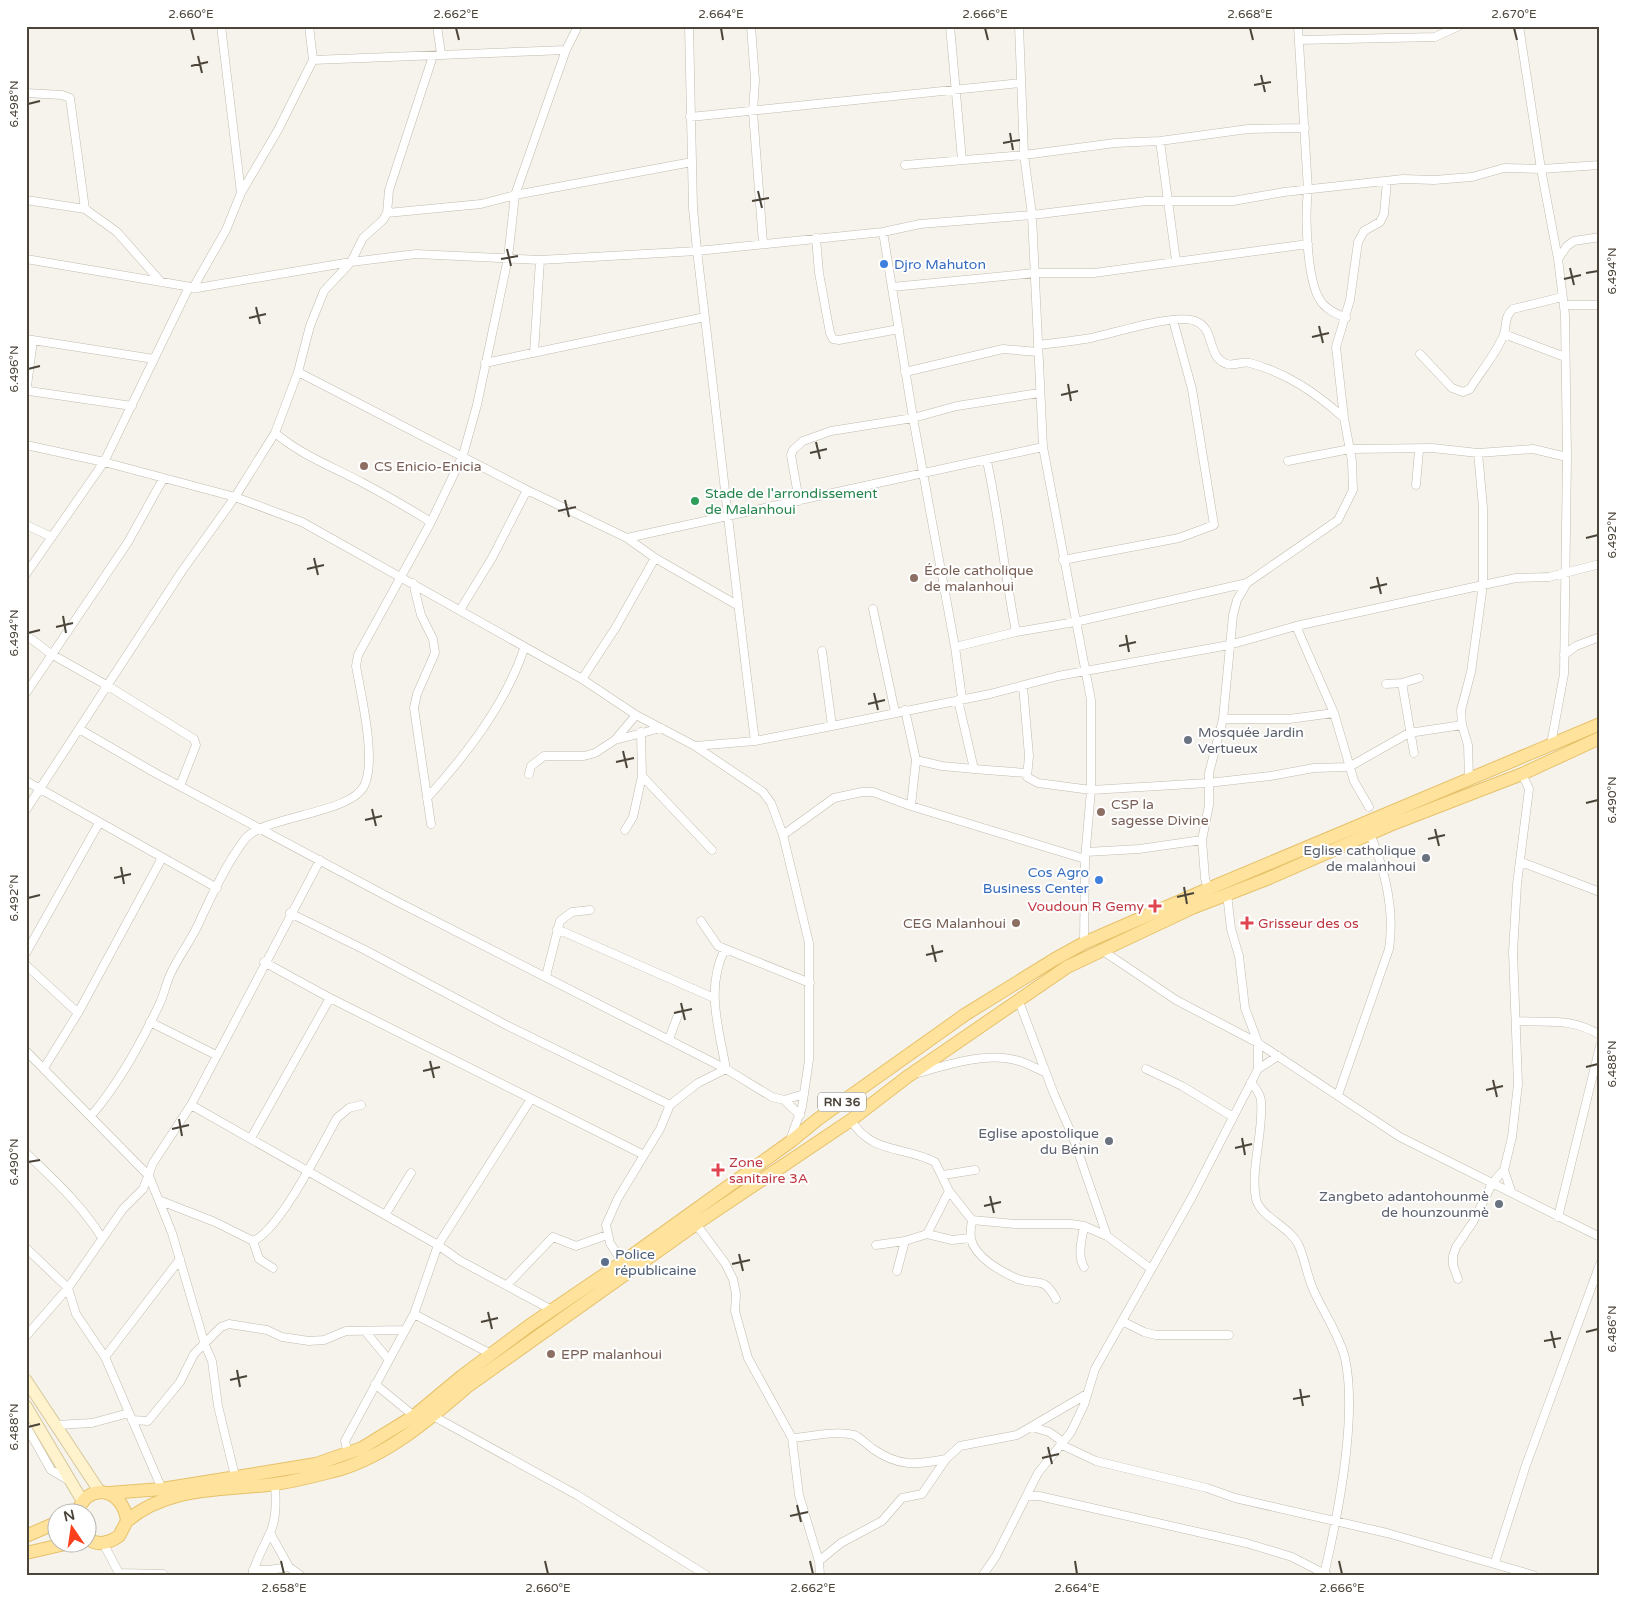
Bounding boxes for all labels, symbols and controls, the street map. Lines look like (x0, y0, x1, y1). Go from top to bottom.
text: 2.660°E (168, 7, 214, 21)
text: 2.662°E (433, 7, 479, 21)
text: 2.664°E (698, 7, 744, 21)
text: 2.666°E (962, 7, 1008, 21)
text: 2.668°E (1227, 7, 1273, 21)
text: 2.670°E (1491, 7, 1537, 21)
text: 6.498°N (7, 80, 21, 128)
text: 6.494°N (1605, 247, 1619, 295)
place label: Djro Mahuton (894, 256, 986, 273)
marker: Djro Mahuton (878, 258, 890, 270)
text: 6.496°N (7, 345, 21, 393)
place label: CS Enicio-Enicia (374, 458, 482, 475)
marker: CS Enicio-Enicia (358, 460, 370, 472)
place label: Stade de l'arrondissement de Malanhoui (705, 485, 878, 518)
marker: Stade de l'arrondissement de Malanhoui (689, 495, 701, 507)
text: 6.492°N (1605, 511, 1619, 559)
place label: École catholique de malanhoui (924, 562, 1034, 595)
marker: École catholique de malanhoui (908, 572, 920, 584)
text: 6.494°N (7, 609, 21, 657)
place label: Mosquée Jardin Vertueux (1198, 724, 1304, 757)
marker: Mosquée Jardin Vertueux (1182, 734, 1194, 746)
text: 6.490°N (1605, 776, 1619, 824)
place label: CSP la sagesse Divine (1111, 796, 1209, 829)
marker: CSP la sagesse Divine (1095, 806, 1107, 818)
place label: Eglise catholique de malanhoui (1303, 842, 1416, 875)
marker: Eglise catholique de malanhoui (1420, 852, 1432, 864)
place label: Cos Agro Business Center (983, 864, 1090, 897)
text: 6.492°N (7, 874, 21, 922)
marker: Cos Agro Business Center (1093, 874, 1105, 886)
place label: Voudoun R Gemy (1028, 898, 1144, 915)
marker: Voudoun R Gemy (1148, 899, 1162, 913)
place label: CEG Malanhoui (903, 915, 1006, 932)
place label: Grisseur des os (1258, 915, 1359, 932)
marker: Grisseur des os (1240, 916, 1254, 930)
marker: CEG Malanhoui (1010, 917, 1022, 929)
text: 6.488°N (1605, 1040, 1619, 1088)
road number: RN 36 (818, 1092, 866, 1112)
place label: Eglise apostolique du Bénin (978, 1125, 1099, 1158)
marker: Eglise apostolique du Bénin (1103, 1135, 1115, 1147)
text: 6.490°N (7, 1138, 21, 1186)
place label: Zone sanitaire 3A (729, 1154, 808, 1187)
marker: Zone sanitaire 3A (711, 1163, 725, 1177)
place label: Zangbeto adantohounmè de hounzounmè (1319, 1188, 1489, 1221)
marker: Zangbeto adantohounmè de hounzounmè (1493, 1198, 1505, 1210)
place label: Police républicaine (615, 1246, 697, 1279)
marker: Police républicaine (599, 1256, 611, 1268)
text: 6.486°N (1605, 1305, 1619, 1353)
place label: EPP malanhoui (561, 1346, 662, 1363)
marker: EPP malanhoui (545, 1348, 557, 1360)
text: 6.488°N (7, 1403, 21, 1451)
north arrow (48, 1504, 98, 1554)
text: N (62, 1506, 77, 1525)
text: 2.658°E (261, 1581, 307, 1595)
text: 2.660°E (525, 1581, 571, 1595)
text: 2.662°E (790, 1581, 836, 1595)
text: 2.664°E (1054, 1581, 1100, 1595)
text: 2.666°E (1319, 1581, 1365, 1595)

